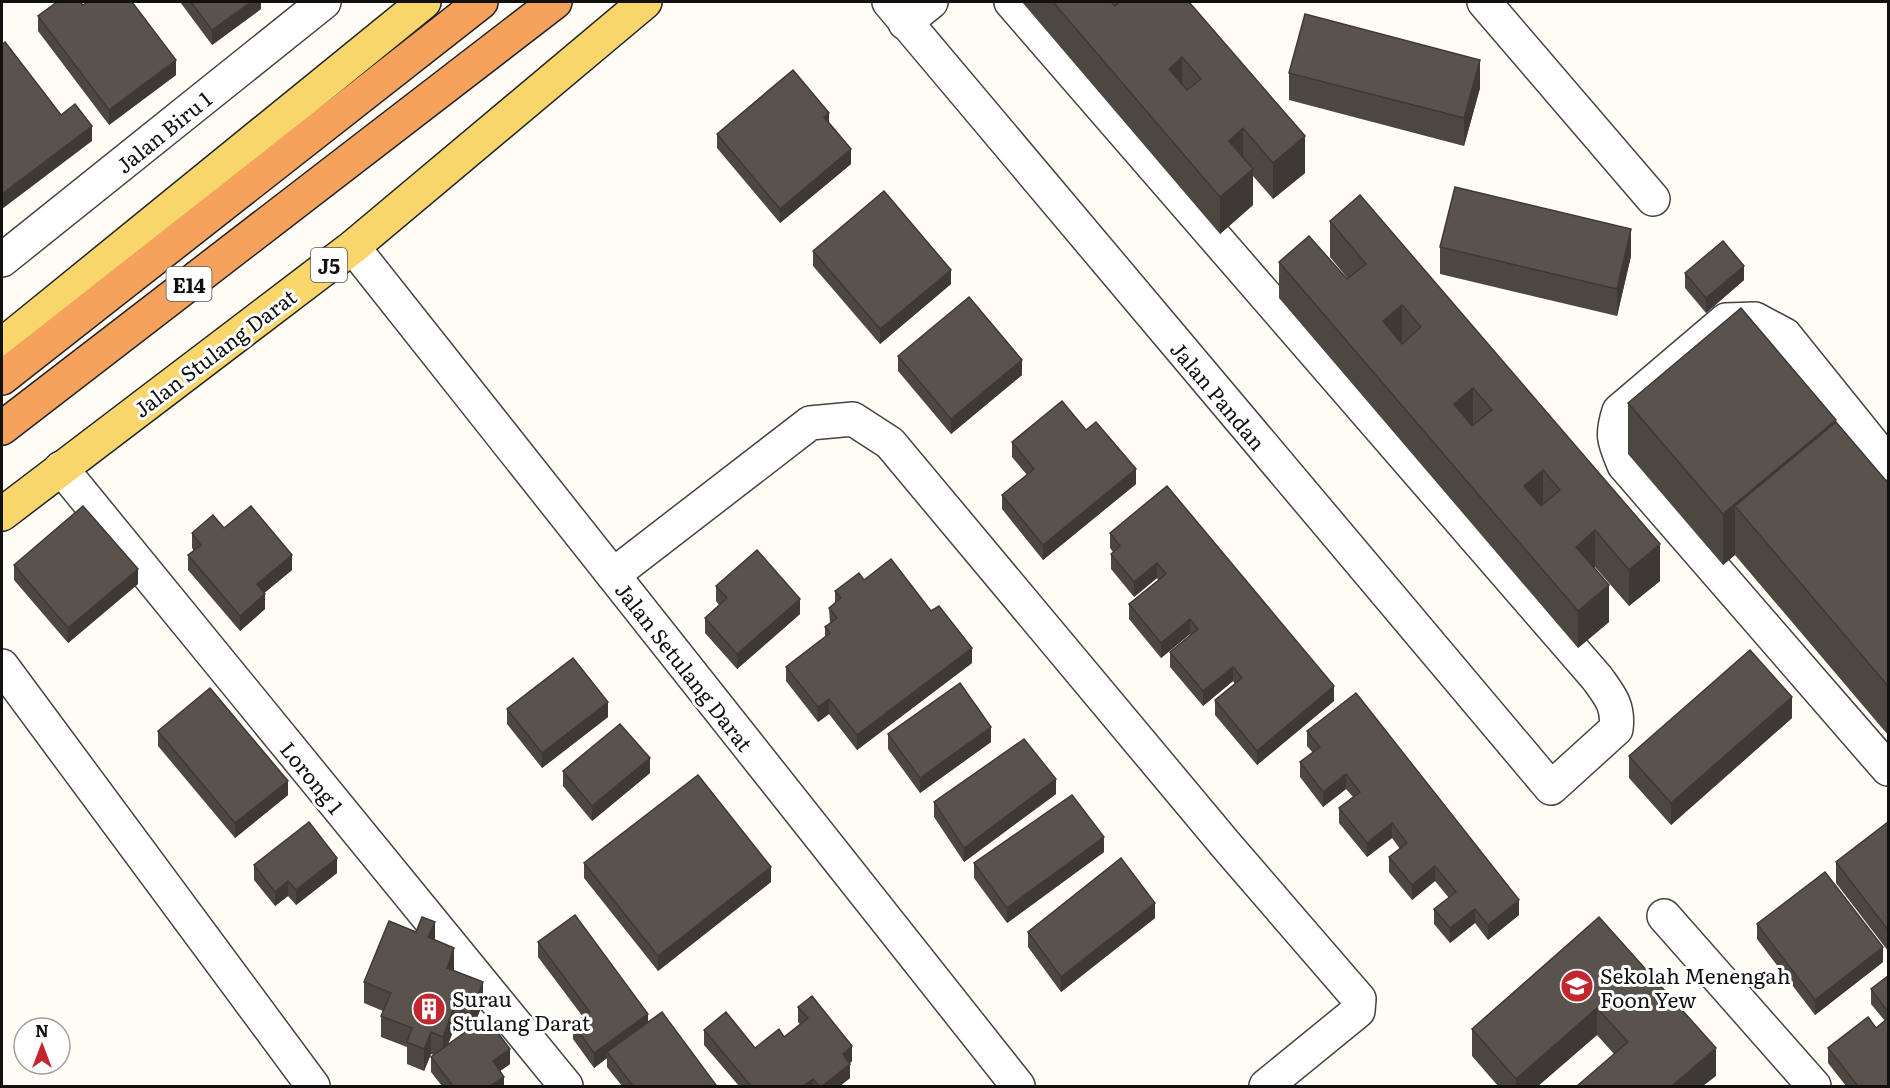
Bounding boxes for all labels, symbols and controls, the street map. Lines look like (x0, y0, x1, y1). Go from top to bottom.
street label: Jalan Biru 1 (108, 82, 218, 179)
road number: J5 (311, 248, 347, 282)
road number: E14 (166, 267, 212, 301)
street label: Jalan Stulang Darat (126, 280, 302, 424)
street label: Jalan Pandan (1164, 334, 1274, 456)
street label: Jalan Setulang Darat (609, 575, 761, 758)
street label: Lorong 1 (274, 734, 352, 820)
place label: Sekolah Menengah Foon Yew (1600, 959, 1791, 1014)
school or university icon: Sekolah Menengah Foon Yew (1559, 968, 1595, 1004)
place label: Surau Stulang Darat (452, 982, 591, 1037)
building icon: Surau Stulang Darat (411, 991, 447, 1027)
north arrow (12, 1016, 72, 1076)
text: N (35, 1018, 49, 1042)

